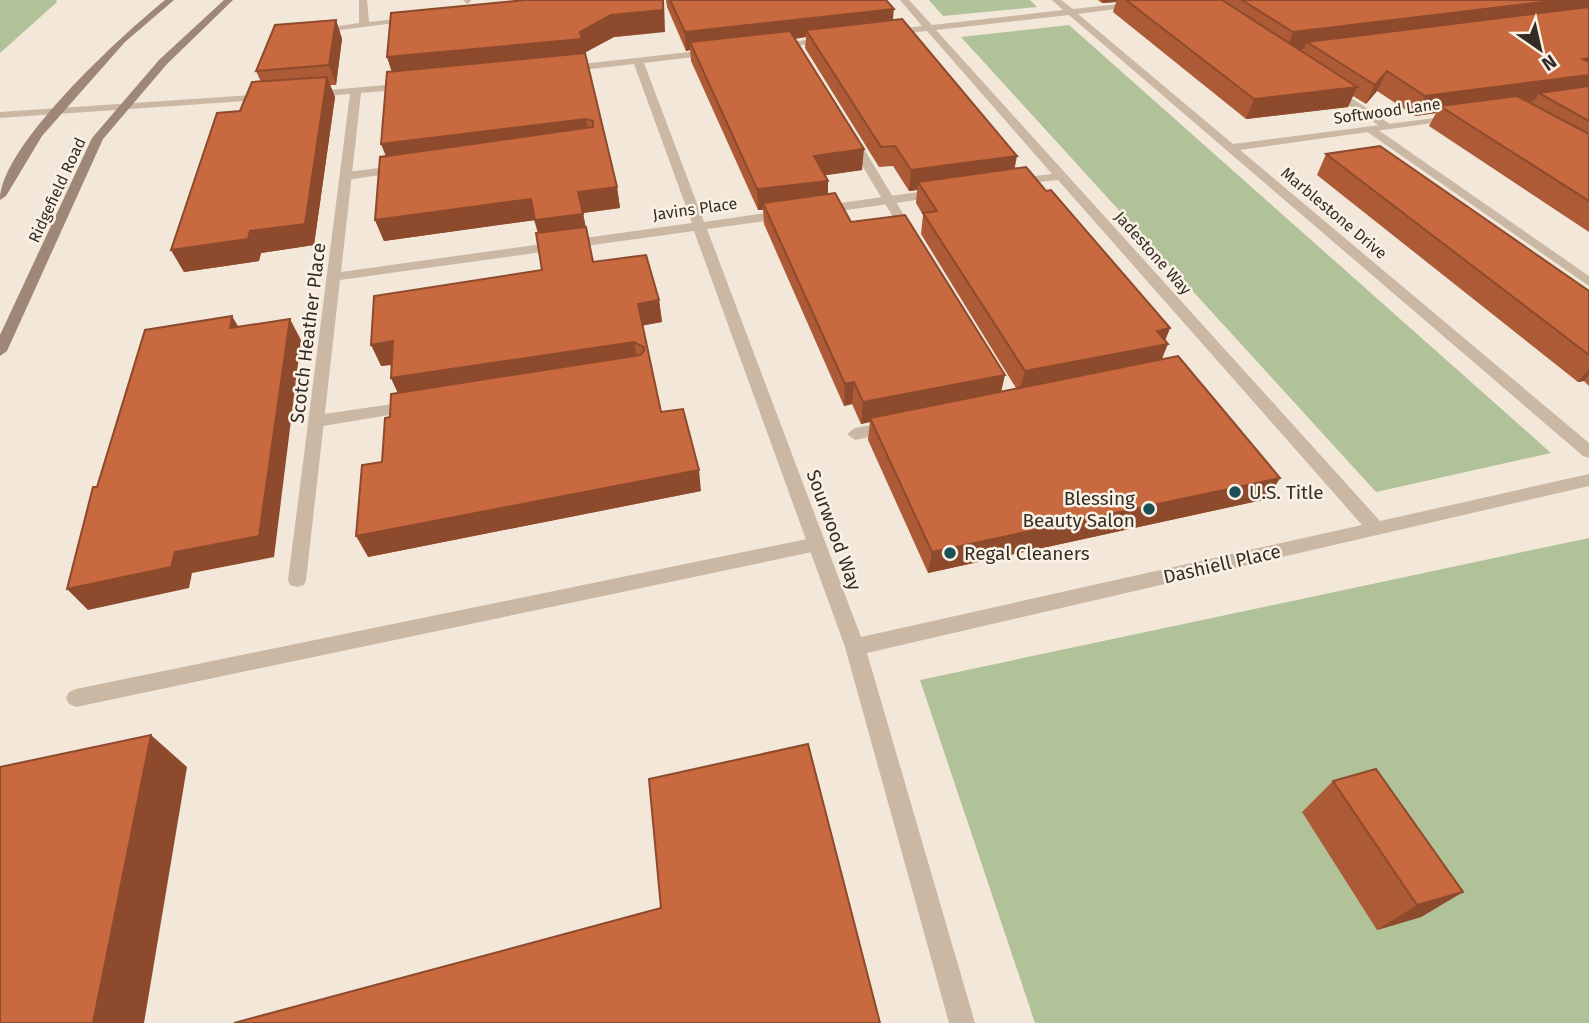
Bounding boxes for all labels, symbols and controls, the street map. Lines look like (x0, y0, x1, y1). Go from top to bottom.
north arrow (1505, 14, 1575, 84)
text: N (1538, 50, 1561, 76)
street label: Softwood Lane (1332, 94, 1442, 128)
street label: Ridgefield Road (24, 134, 90, 246)
street label: Marblestone Drive (1277, 163, 1391, 263)
street label: Javins Place (651, 194, 739, 224)
street label: Jadestone Way (1111, 207, 1195, 299)
street label: Scotch Heather Place (286, 241, 330, 425)
street label: Sourwood Way (802, 467, 867, 594)
place label: U.S. Title (1249, 481, 1324, 504)
marker: U.S. Title (1227, 484, 1243, 500)
place label: Blessing Beauty Salon (1023, 487, 1135, 532)
marker: Blessing Beauty Salon (1141, 501, 1157, 517)
street label: Dashiell Place (1161, 539, 1283, 589)
place label: Regal Cleaners (964, 542, 1090, 565)
marker: Regal Cleaners (942, 545, 958, 561)

